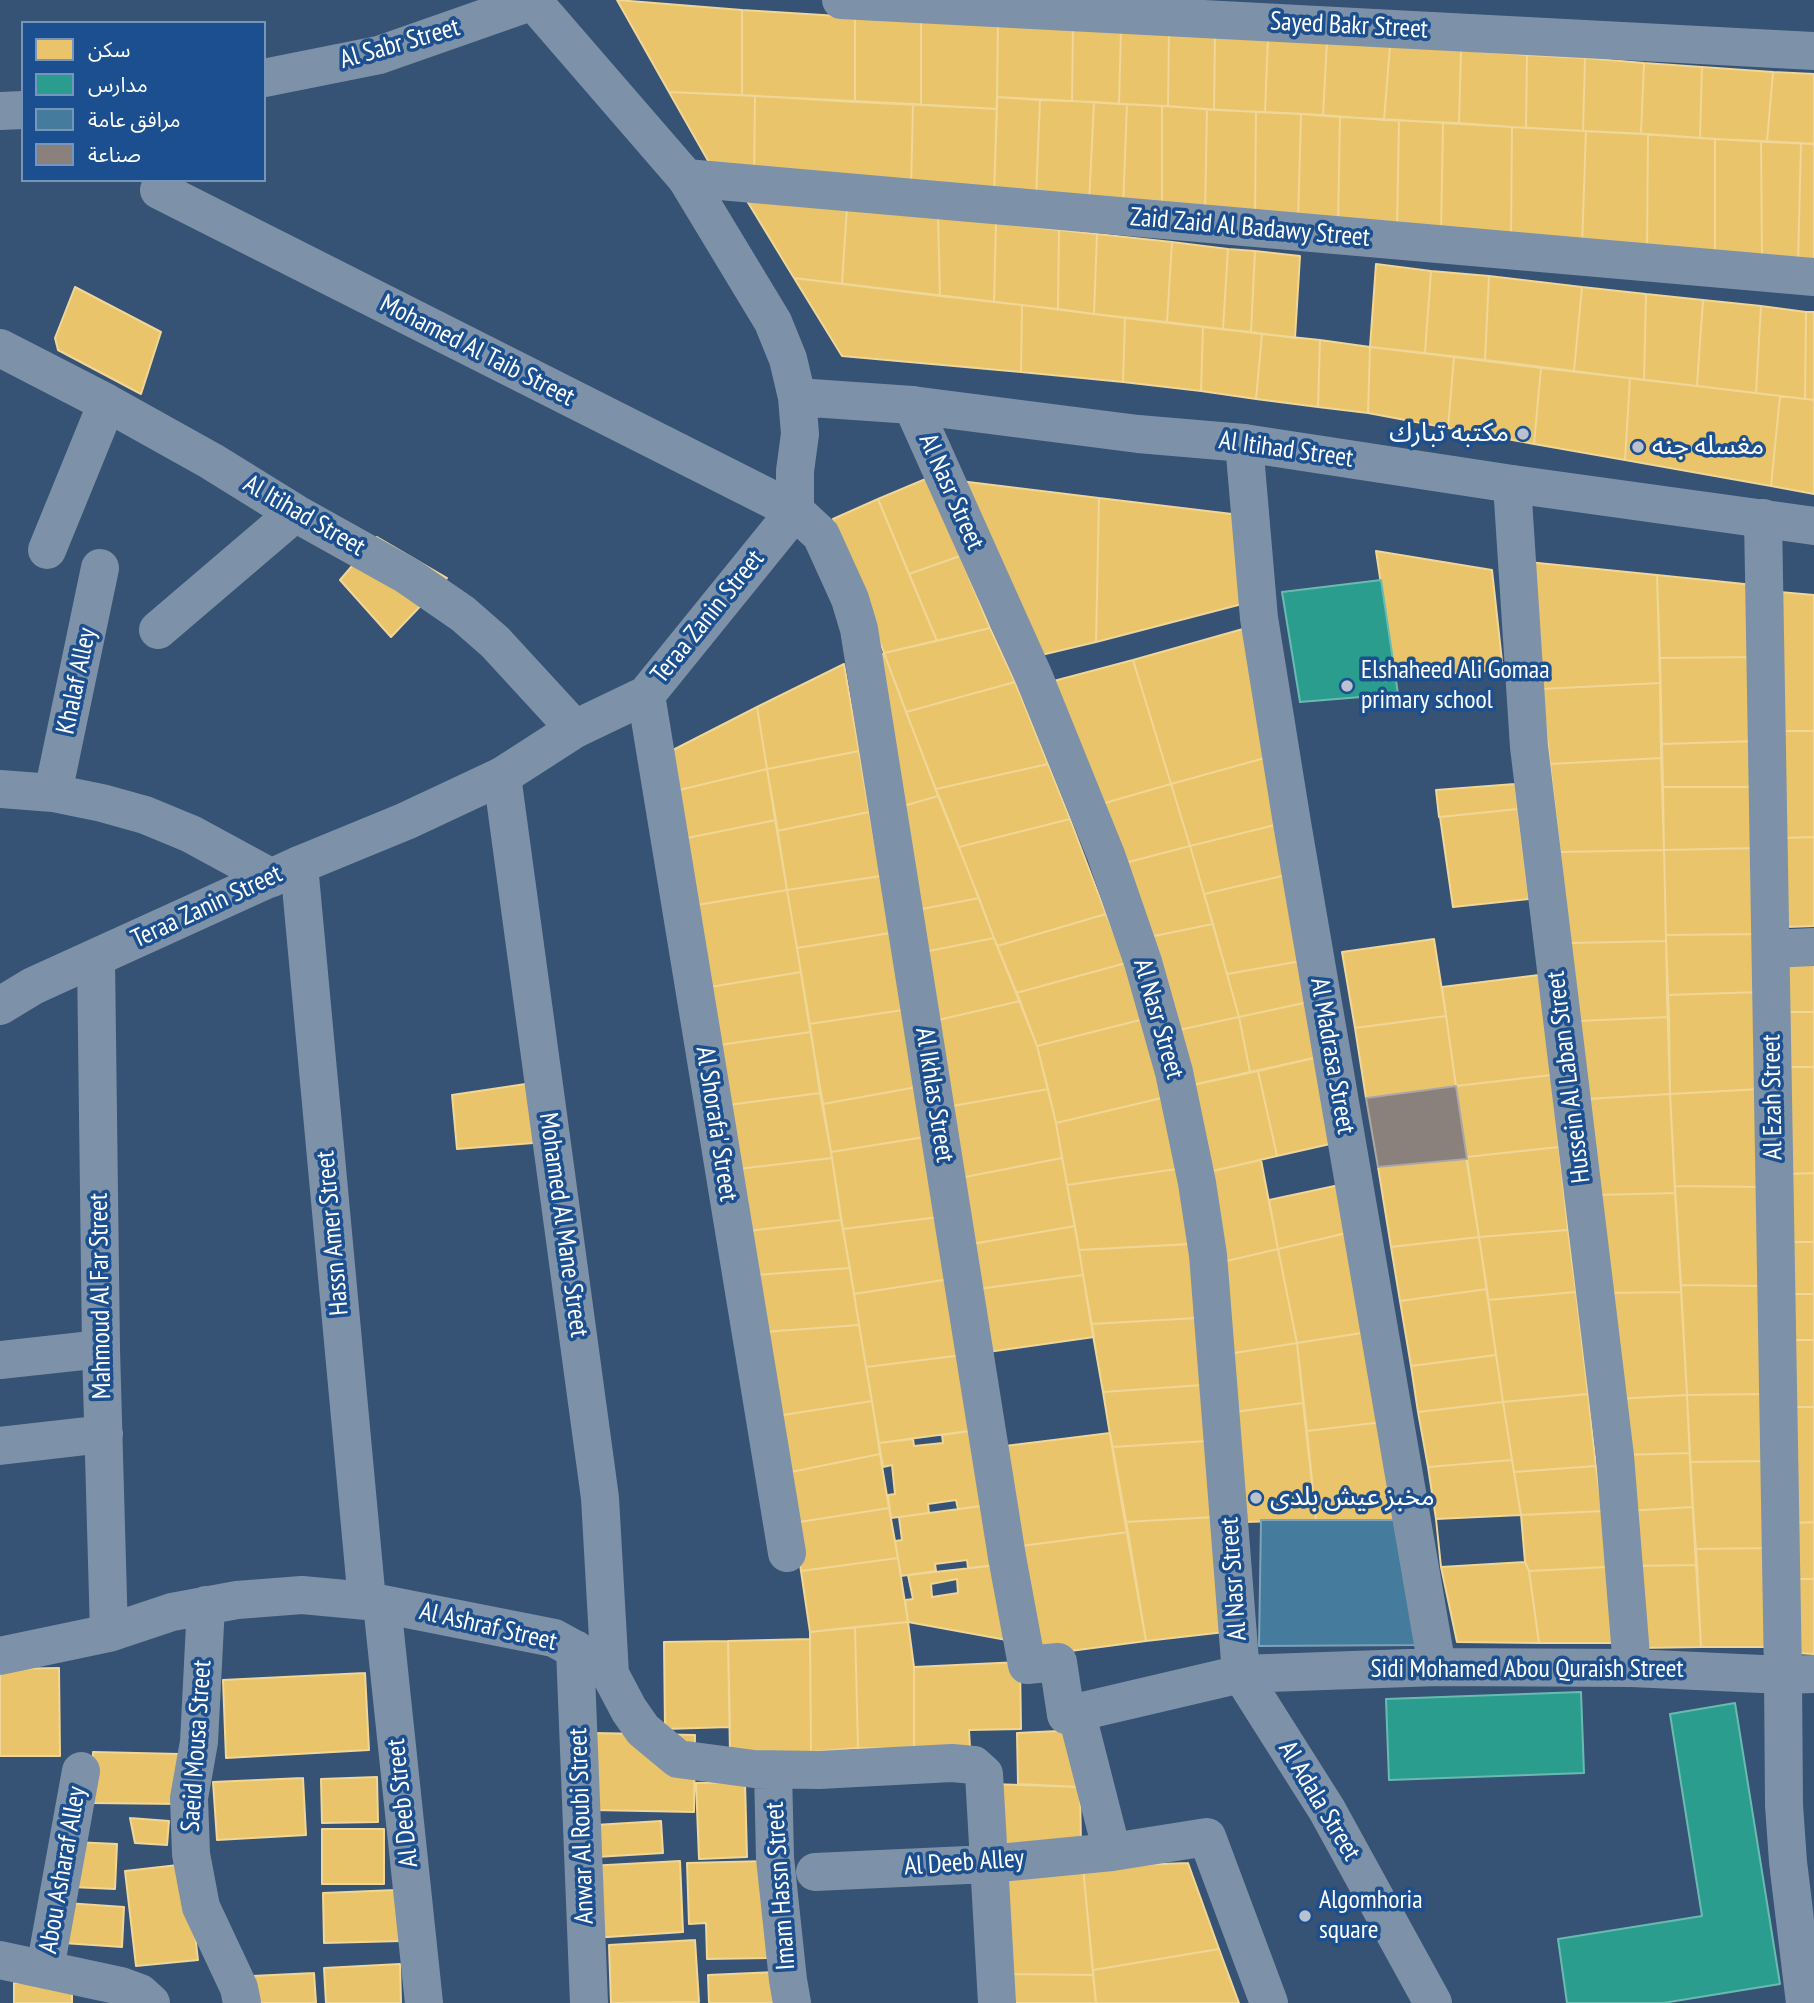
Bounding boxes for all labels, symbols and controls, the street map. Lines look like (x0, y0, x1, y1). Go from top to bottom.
street label: Sayed Bakr Street (1269, 6, 1429, 46)
street label: Al Sabr Street (337, 12, 463, 76)
legend (21, 21, 266, 182)
text: سكن (88, 36, 130, 63)
text: مدارس (88, 71, 148, 98)
text: مرافق عامة (88, 106, 181, 133)
text: صناعة (88, 141, 141, 168)
street label: Zaid Zaid Al Badawy Street (1129, 202, 1371, 254)
street label: Mohamed Al Taib Street (375, 289, 579, 413)
place label: مكتبه تبارك (1389, 418, 1509, 450)
street label: Al Itihad Street (1217, 425, 1355, 475)
marker: مكتبه تبارك (1515, 426, 1531, 442)
street label: Al Nasr Street (912, 429, 990, 555)
place label: مغسله جنه (1652, 431, 1764, 463)
marker: مغسله جنه (1630, 439, 1646, 455)
street label: Al Itihad Street (238, 469, 370, 563)
street label: Teraa Zanin Street (645, 544, 771, 690)
street label: Khalaf Alley (51, 625, 103, 737)
place label: Elshaheed Ali Gomaa primary school (1361, 655, 1550, 716)
marker: Elshaheed Ali Gomaa primary school (1339, 678, 1355, 694)
street label: Teraa Zanin Street (127, 859, 287, 955)
street label: Al Nasr Street (1126, 955, 1190, 1083)
street label: Hussein Al Laban Street (1541, 969, 1597, 1185)
street label: Al Madrasa Street (1303, 975, 1361, 1137)
street label: Al Ikhlas Street (908, 1025, 960, 1165)
street label: Al Ezah Street (1756, 1034, 1790, 1160)
street label: Al Shorafa' Street (688, 1045, 744, 1203)
street label: Mohamed Al Mane Street (532, 1111, 594, 1339)
street label: Hassn Amer Street (310, 1149, 356, 1317)
street label: Mahmoud Al Far Street (84, 1193, 118, 1399)
place label: مخبز عيش بلدى (1270, 1482, 1435, 1514)
marker: مخبز عيش بلدى (1248, 1490, 1264, 1506)
street label: Al Nasr Street (1214, 1516, 1254, 1642)
street label: Al Ashraf Street (416, 1596, 560, 1658)
street label: Sidi Mohamed Abou Quraish Street (1370, 1654, 1684, 1686)
street label: Saeid Mousa Street (175, 1659, 219, 1833)
street label: Anwar Al Roubi Street (563, 1727, 601, 1925)
street label: Al Adala Street (1271, 1736, 1367, 1866)
street label: Al Deeb Street (381, 1737, 425, 1869)
street label: Abou Asharaf Alley (33, 1784, 93, 1956)
street label: Imam Hassn Street (760, 1801, 802, 1971)
street label: Al Deeb Alley (903, 1843, 1025, 1883)
place label: Algomhoria square (1319, 1885, 1423, 1946)
marker: Algomhoria square (1297, 1908, 1313, 1924)

